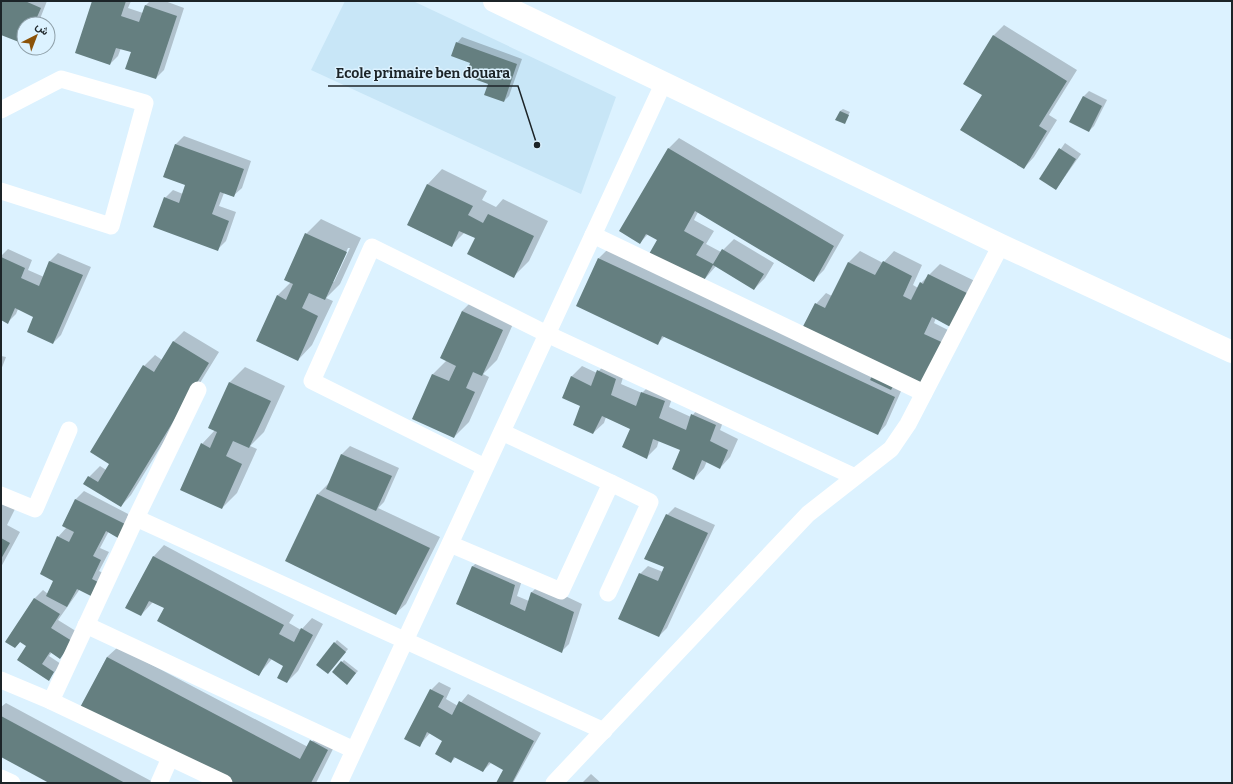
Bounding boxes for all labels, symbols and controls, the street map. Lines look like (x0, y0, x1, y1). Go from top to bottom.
north arrow (16, 16, 56, 56)
text: ش (33, 20, 52, 38)
callout: Ecole primaire ben douara (328, 60, 518, 86)
text: Ecole primaire ben douara (336, 65, 510, 82)

